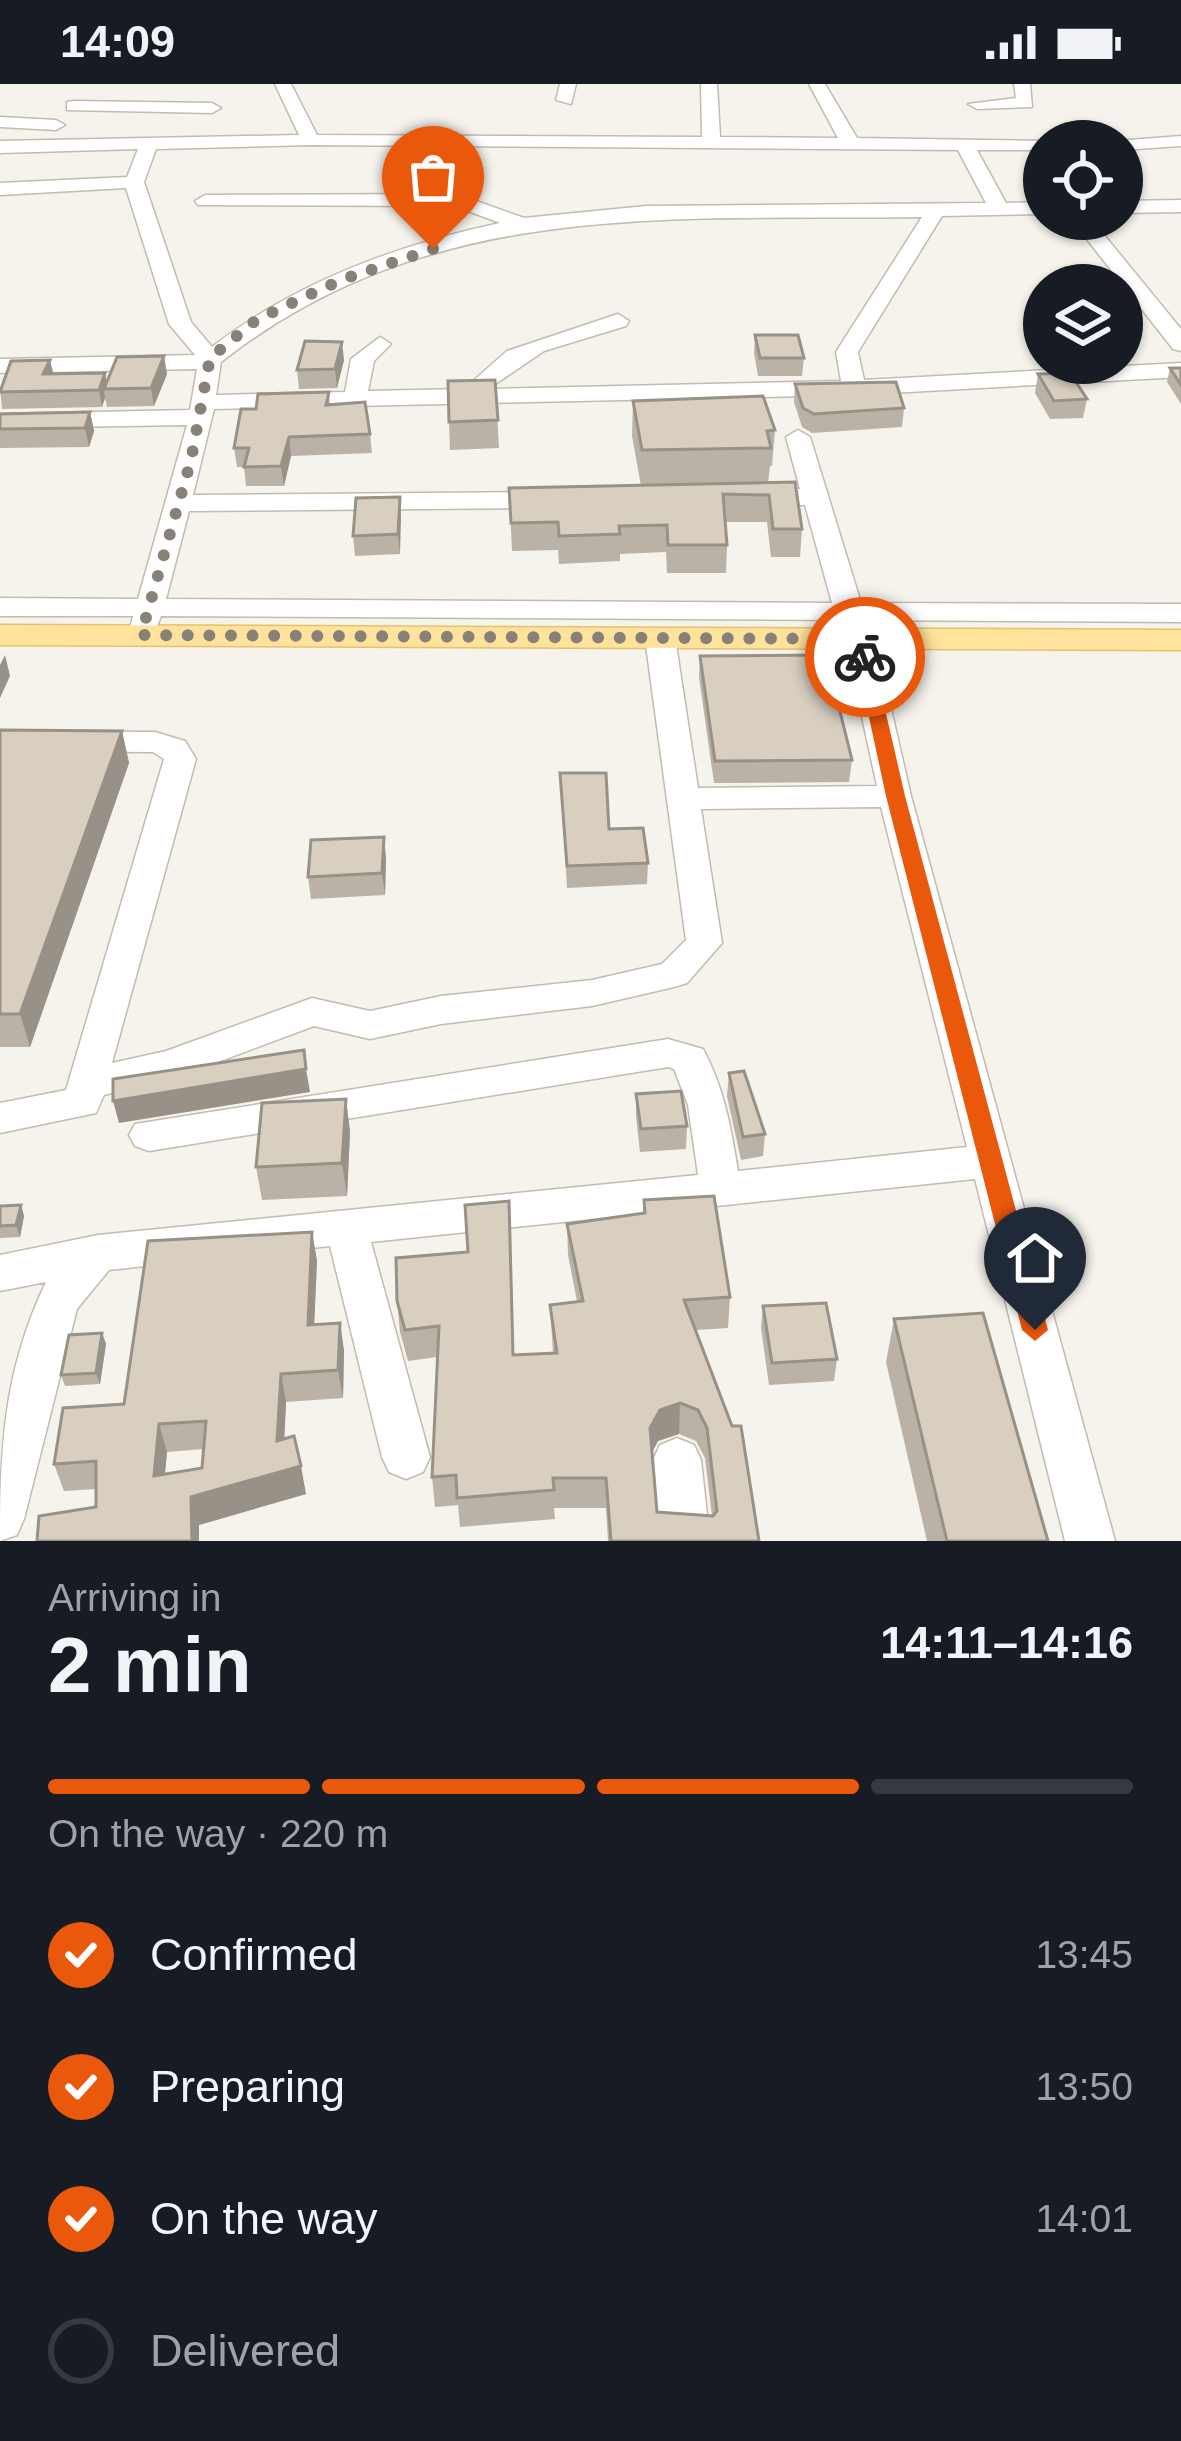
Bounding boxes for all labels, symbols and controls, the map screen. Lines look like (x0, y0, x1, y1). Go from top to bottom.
text: 14:09 (60, 16, 175, 67)
map controls (1023, 120, 1143, 384)
button: locate (1023, 120, 1143, 240)
pin (382, 126, 484, 249)
icon: bag (400, 144, 466, 210)
button: layers (1023, 264, 1143, 384)
courier (805, 597, 925, 717)
icon: bike (832, 624, 898, 690)
pin (984, 1207, 1086, 1330)
icon: home (1002, 1225, 1068, 1291)
text: Arriving in (48, 1576, 221, 1619)
text: 14:11–14:16 (880, 1617, 1133, 1668)
text: 2 min (48, 1621, 252, 1709)
text: On the way · 220 m (48, 1812, 388, 1855)
icon: check (48, 1922, 114, 1988)
text: Confirmed (150, 1929, 358, 1980)
text: 13:45 (1035, 1933, 1133, 1976)
icon: check (48, 2054, 114, 2120)
text: Preparing (150, 2061, 345, 2112)
text: 13:50 (1035, 2065, 1133, 2108)
icon: check (48, 2186, 114, 2252)
text: On the way (150, 2193, 378, 2244)
text: 14:01 (1035, 2197, 1133, 2240)
text: Delivered (150, 2325, 340, 2376)

